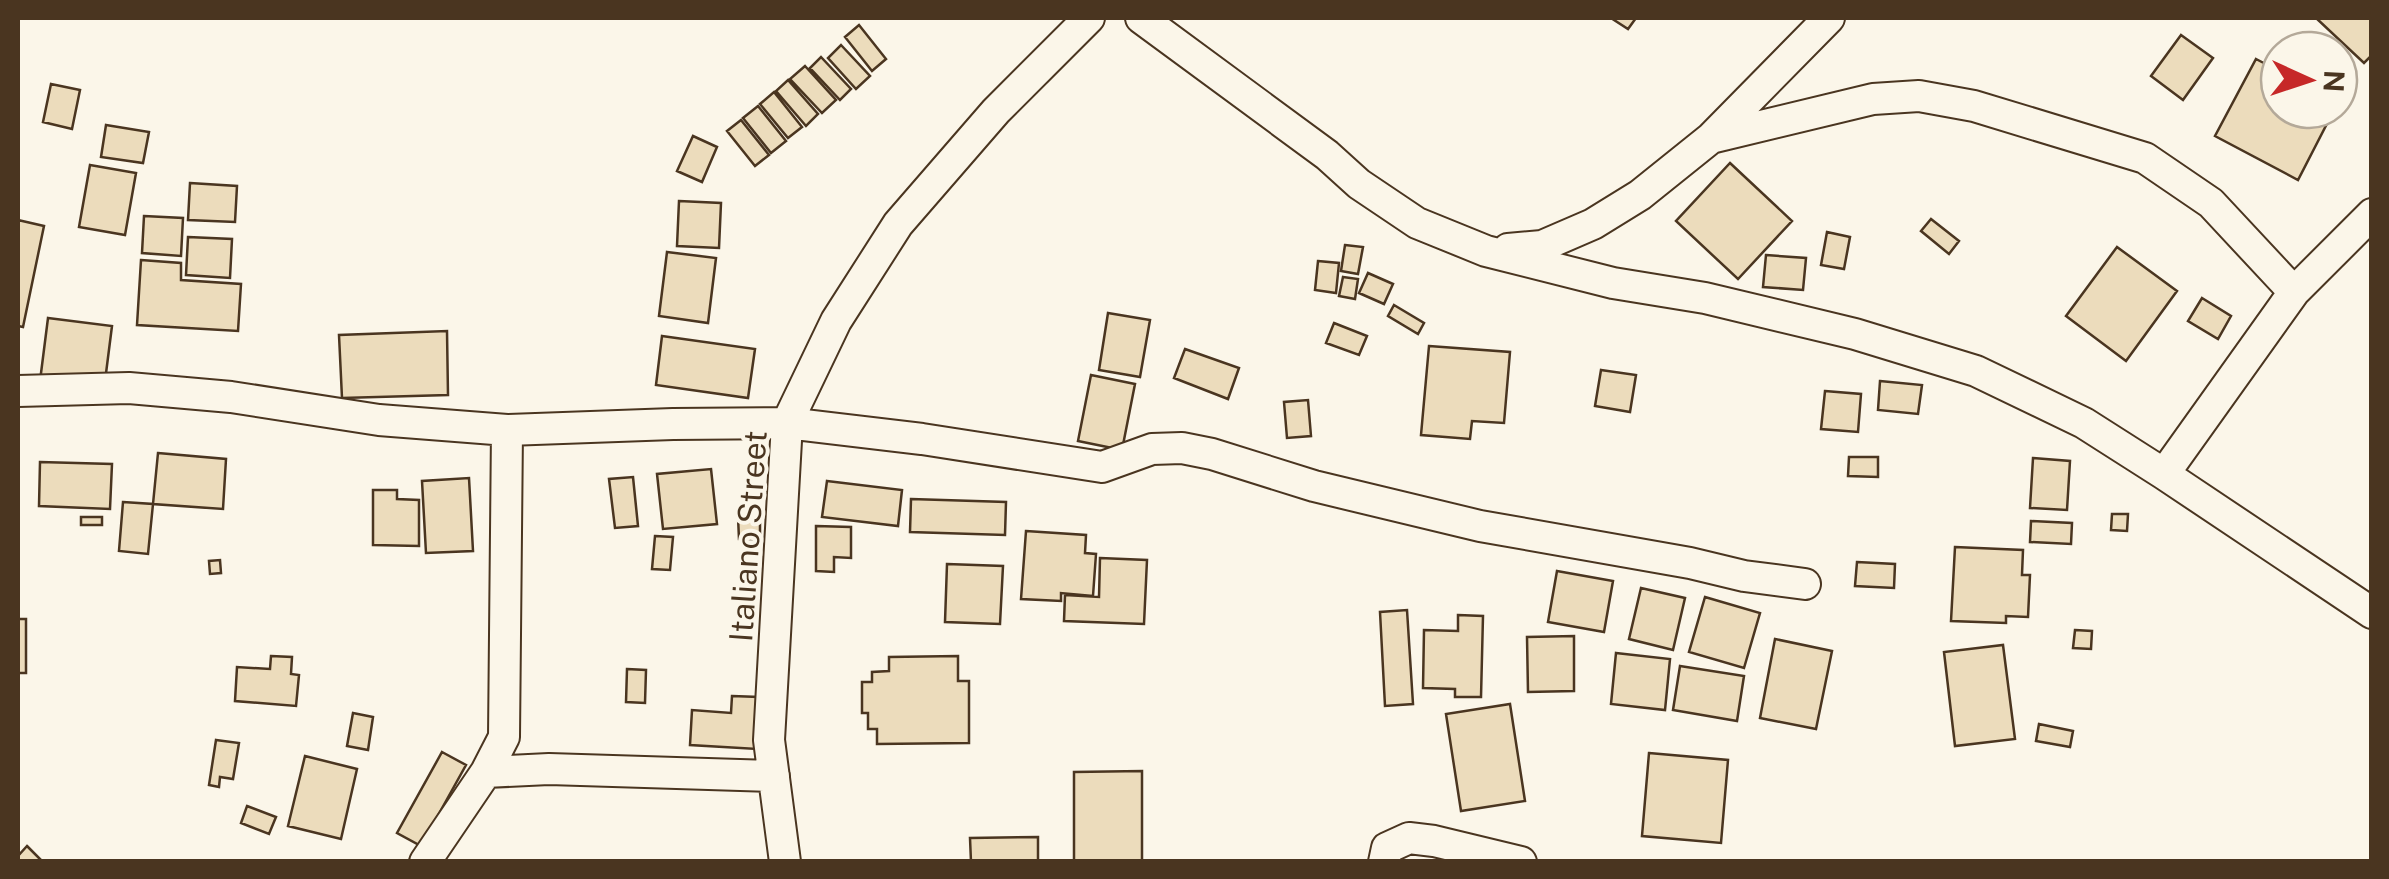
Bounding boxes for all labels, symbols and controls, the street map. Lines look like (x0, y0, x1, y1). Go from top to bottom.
north arrow (2259, 30, 2359, 130)
text: N (2317, 70, 2352, 93)
street label: Italiano Street (722, 429, 774, 643)

